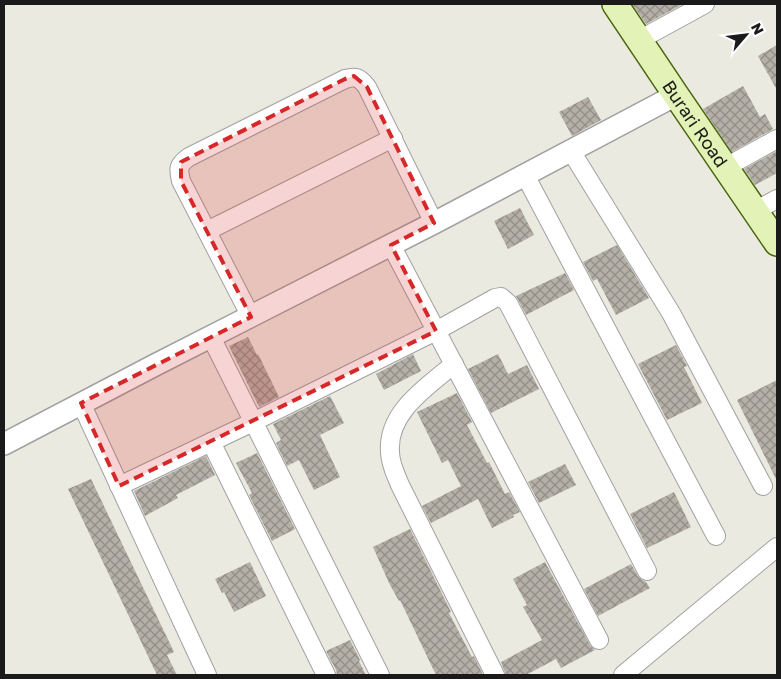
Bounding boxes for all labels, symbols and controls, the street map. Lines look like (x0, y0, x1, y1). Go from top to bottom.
north arrow (721, 10, 771, 60)
text: N (748, 20, 768, 37)
street label: Burari Road (658, 76, 733, 171)

